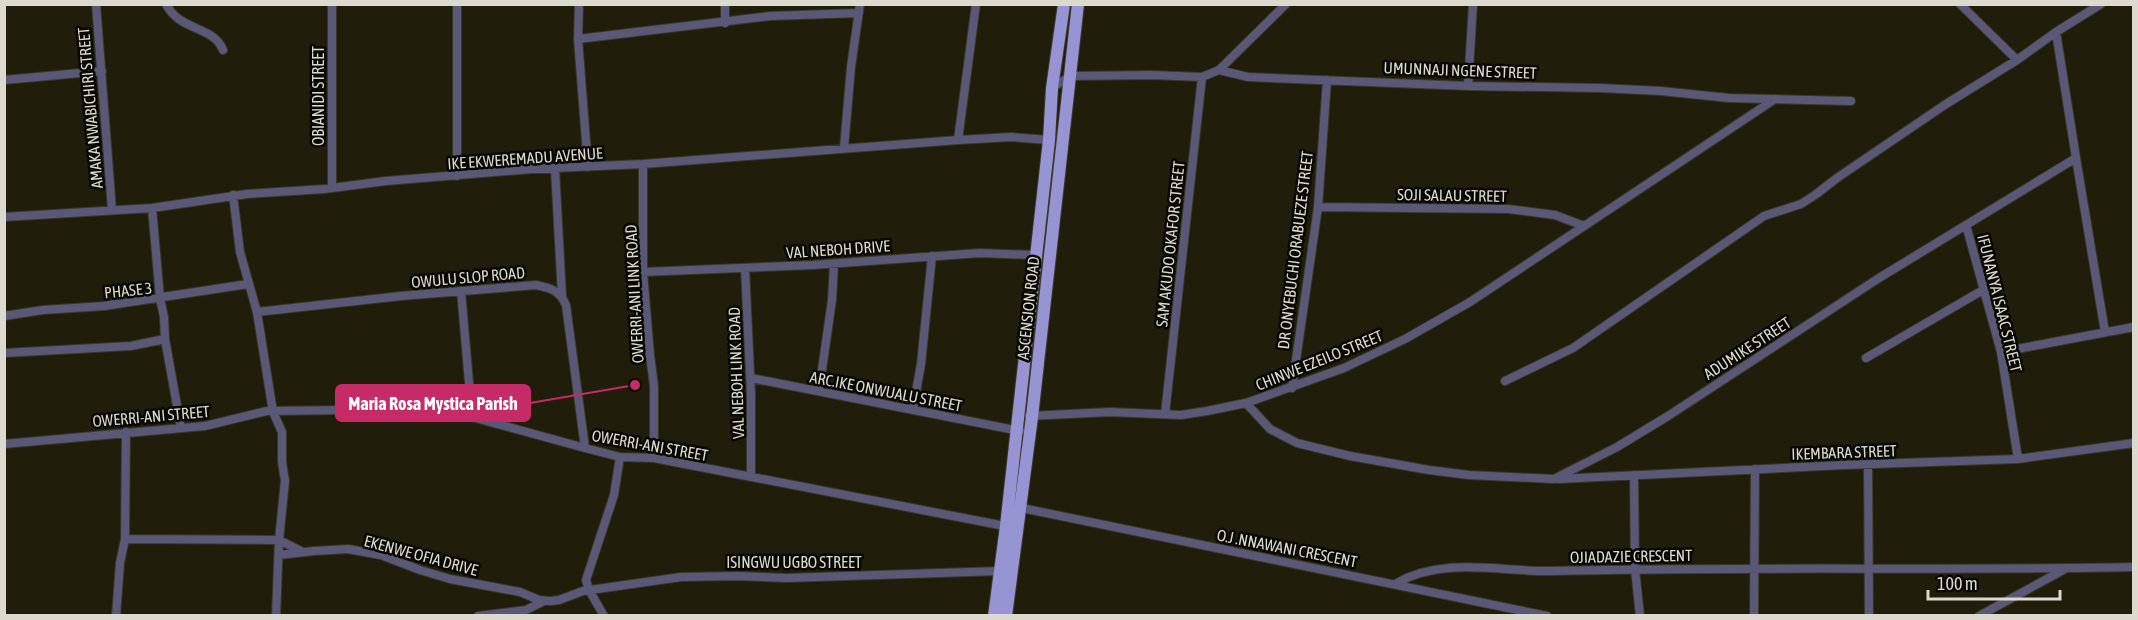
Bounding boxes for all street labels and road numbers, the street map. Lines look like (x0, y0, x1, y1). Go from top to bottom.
street label: AMAKA NWABICHIRI STREET (74, 27, 106, 189)
street label: OBIANIDI STREET (309, 46, 327, 146)
street label: UMUNNAJI NGENE STREET (1383, 58, 1537, 82)
street label: IKE EKWEREMADU AVENUE (447, 144, 604, 172)
street label: DR ONYEBUCHI ORABUEZE STREET (1274, 150, 1316, 350)
street label: SAM AKUDO OKAFOR STREET (1152, 160, 1188, 328)
street label: SOJI SALAU STREET (1397, 185, 1507, 205)
street label: OWERRI-ANI LINK ROAD (621, 224, 647, 364)
street label: IFUNANYA ISAAC STREET (1974, 232, 2026, 374)
street label: VAL NEBOH DRIVE (785, 236, 891, 262)
street label: ASCENSION ROAD (1014, 255, 1042, 361)
street label: OWULU SLOP ROAD (410, 263, 526, 291)
street label: PHASE 3 (103, 279, 153, 301)
street label: VAL NEBOH LINK ROAD (725, 307, 747, 439)
street label: ADUMIKE STREET (1700, 313, 1794, 383)
street label: CHINWE EZEILO STREET (1253, 326, 1385, 394)
street label: ARC.IKE ONWUALU STREET (808, 367, 964, 415)
street label: OWERRI-ANI STREET (92, 402, 210, 430)
street label: OWERRI-ANI STREET (591, 426, 709, 464)
street label: IKEMBARA STREET (1791, 441, 1897, 463)
street label: O.J .NNAWANI CRESCENT (1215, 526, 1359, 570)
street label: EKENWE OFIA DRIVE (362, 531, 480, 579)
street label: OJIADAZIE CRESCENT (1570, 546, 1692, 566)
street label: ISINGWU UGBO STREET (726, 553, 862, 571)

